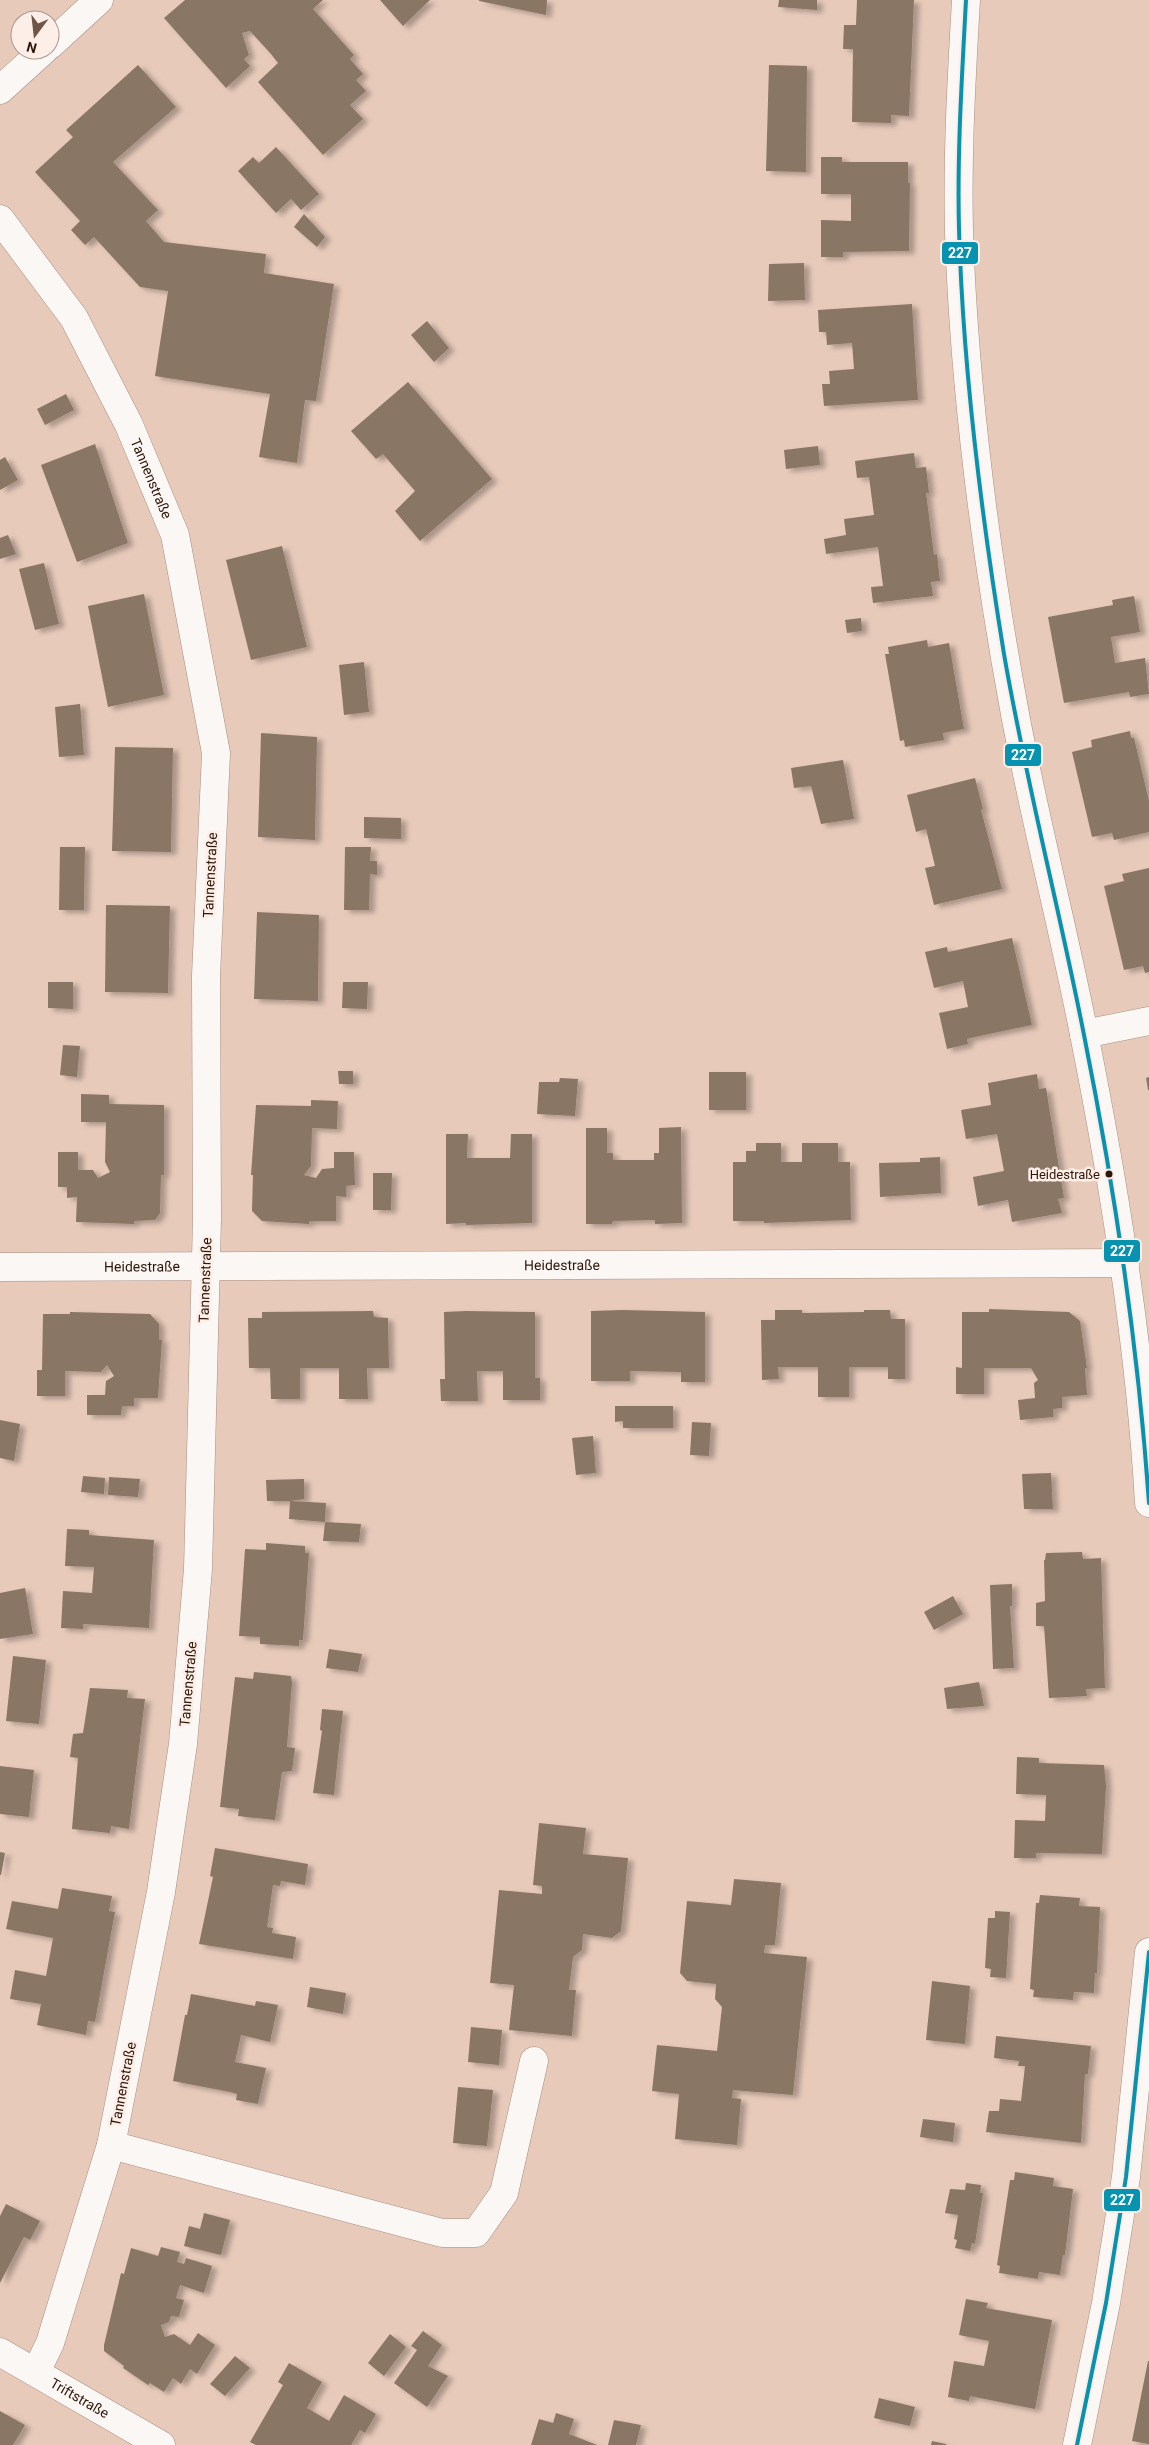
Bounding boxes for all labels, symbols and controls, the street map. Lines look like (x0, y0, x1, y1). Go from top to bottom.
north arrow (10, 10, 60, 60)
text: N (25, 39, 38, 57)
line badge: 227 (941, 241, 979, 265)
text: 227 (948, 245, 972, 261)
street label: Tannenstraße (128, 436, 175, 521)
line badge: 227 (1004, 743, 1042, 767)
text: 227 (1011, 747, 1035, 763)
street label: Tannenstraße (200, 832, 220, 918)
place label: Heidestraße (1030, 1167, 1100, 1182)
marker: Heidestraße (1104, 1169, 1114, 1179)
street label: Tannenstraße (196, 1237, 214, 1323)
line badge: 227 (1103, 1239, 1141, 1263)
text: 227 (1110, 1243, 1134, 1259)
street label: Heidestraße (524, 1257, 600, 1273)
street label: Heidestraße (104, 1258, 180, 1275)
street label: Tannenstraße (176, 1641, 200, 1727)
street label: Tannenstraße (107, 2041, 139, 2127)
line badge: 227 (1103, 2188, 1141, 2212)
text: 227 (1110, 2192, 1134, 2208)
street label: Triftstraße (47, 2375, 112, 2421)

